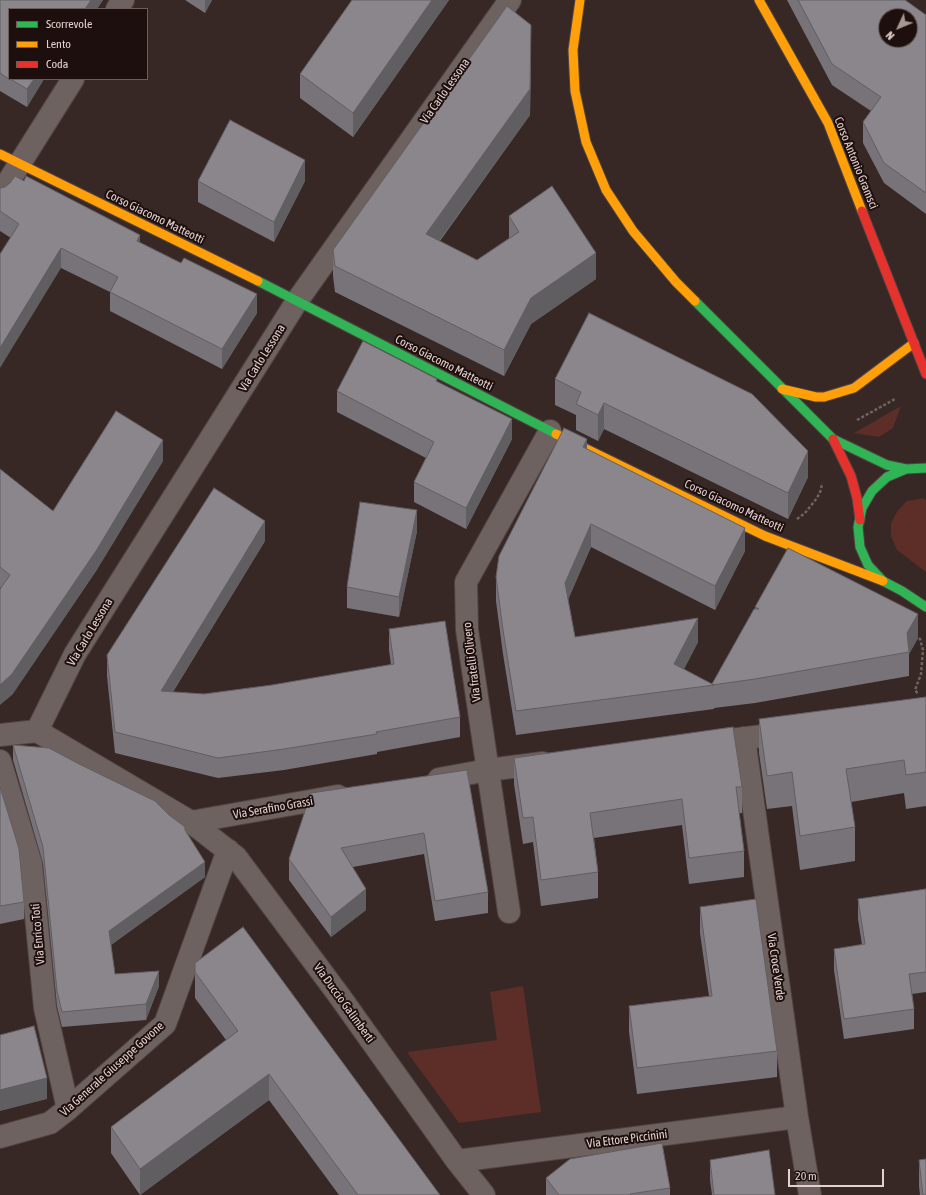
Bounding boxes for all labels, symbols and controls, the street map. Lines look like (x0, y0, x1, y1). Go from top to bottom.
legend (8, 8, 148, 80)
north arrow (878, 8, 918, 48)
text: Scorrevole (46, 17, 93, 31)
text: N (884, 29, 897, 42)
text: Lento (46, 37, 71, 51)
street label: Via Carlo Lessona (417, 56, 473, 126)
text: Coda (46, 57, 68, 71)
street label: Corso Antonio Gramsci (831, 115, 881, 211)
street label: Corso Giacomo Matteotti (103, 187, 207, 247)
street label: Via Carlo Lessona (236, 322, 288, 394)
street label: Corso Giacomo Matteotti (393, 332, 495, 394)
street label: Corso Giacomo Matteotti (682, 477, 786, 535)
street label: Via Carlo Lessona (64, 596, 116, 668)
street label: Via fratelli Olivero (460, 621, 484, 703)
street label: Via Serafino Grassi (232, 794, 314, 822)
street label: Via Enrico Toti (28, 903, 48, 965)
street label: Via Croce Verde (764, 933, 788, 1001)
street label: Via Duccio Galimberti (310, 961, 378, 1045)
street label: Via Generale Giuseppe Govone (57, 1019, 167, 1119)
street label: Via Ettore Piccinini (586, 1127, 668, 1151)
scale bar (790, 1161, 886, 1187)
text: 20 m (795, 1169, 817, 1183)

